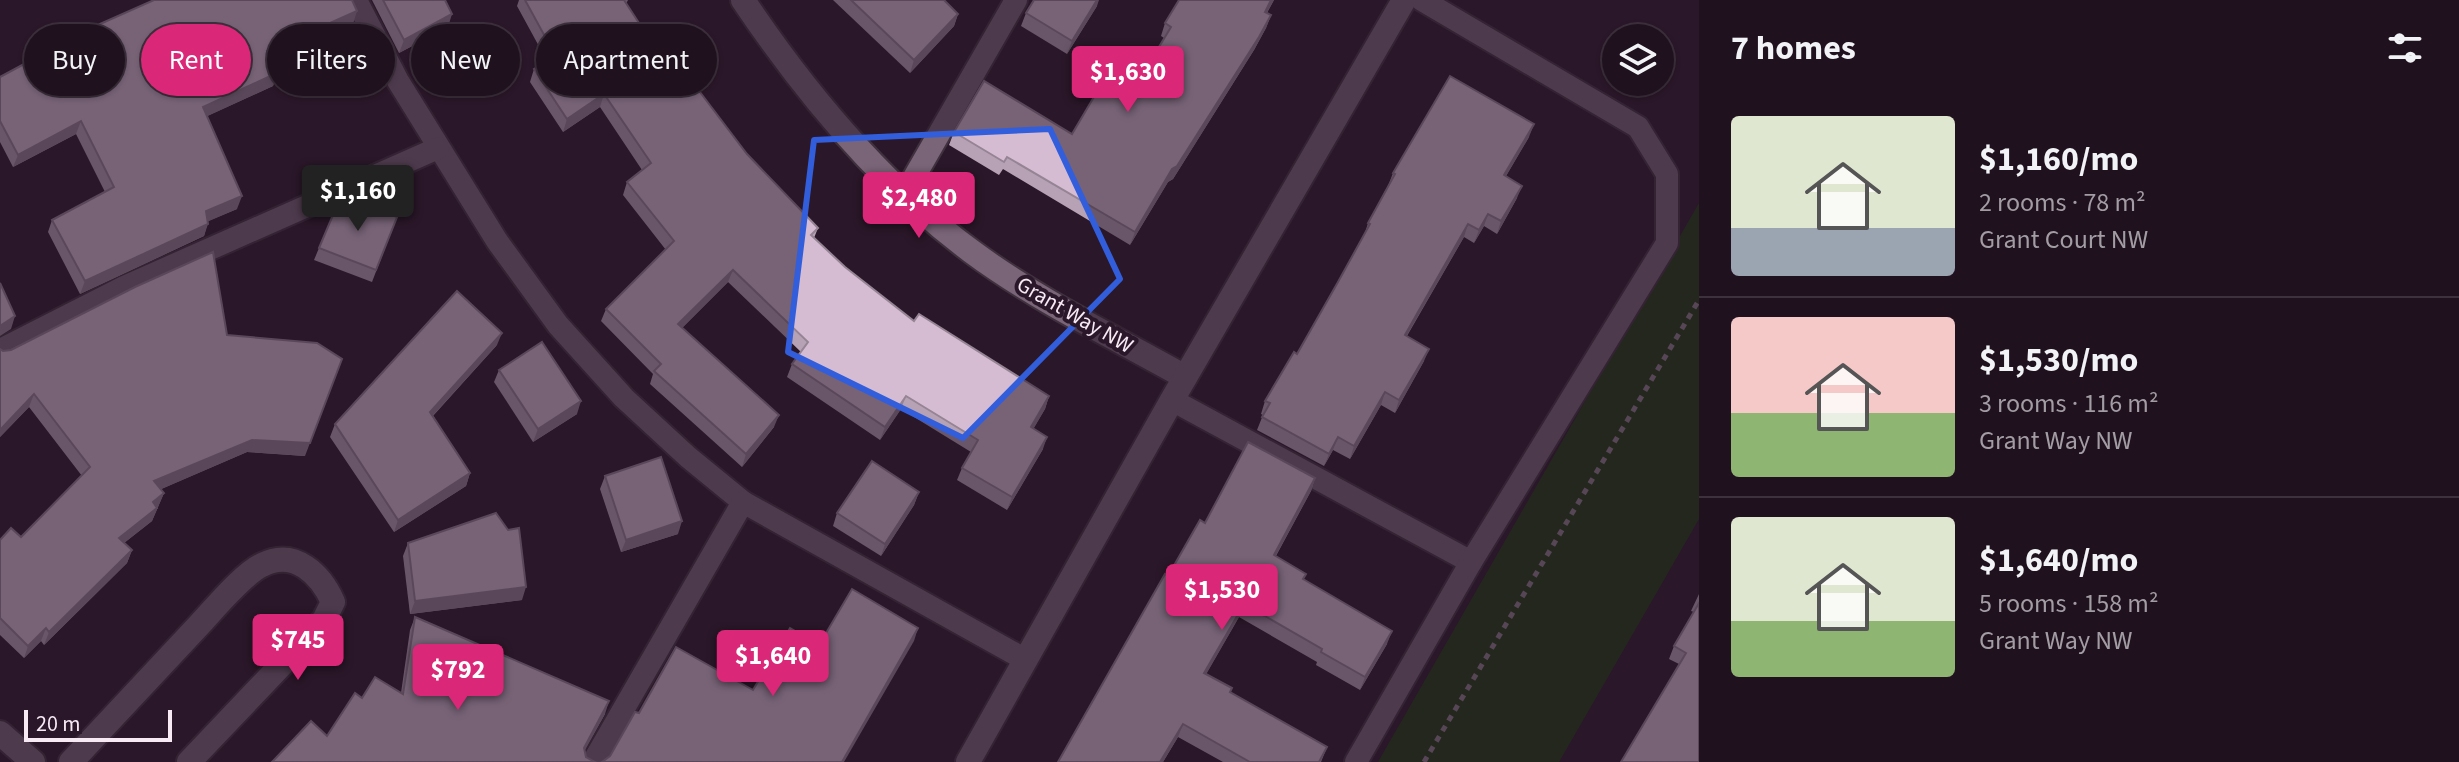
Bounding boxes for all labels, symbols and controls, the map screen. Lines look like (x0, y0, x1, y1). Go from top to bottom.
chip: Buy (24, 24, 125, 96)
chip: Rent (141, 24, 251, 96)
chip: Filters (267, 24, 395, 96)
chip: New (411, 24, 520, 96)
chip: Apartment (536, 24, 717, 96)
map controls (1602, 24, 1674, 96)
button: layers (1602, 24, 1674, 96)
text: 7 homes (1731, 24, 1856, 73)
icon: filters (2383, 26, 2427, 70)
pin: $1,630 (1063, 46, 1193, 114)
text: $1,630 (1090, 53, 1166, 90)
text: $1,160/mo (1979, 135, 2139, 184)
icon: home (1795, 148, 1891, 244)
pin: $1,160 (293, 165, 423, 233)
text: $1,160 (320, 172, 396, 209)
pin: $2,480 (854, 172, 984, 240)
text: $2,480 (881, 179, 957, 216)
text: 2 rooms · 78 m² (1979, 184, 2146, 221)
text: Grant Court NW (1979, 221, 2148, 258)
street label: Grant Way NW (1011, 269, 1139, 361)
text: $1,530/mo (1979, 336, 2139, 385)
icon: home (1795, 349, 1891, 445)
text: 3 rooms · 116 m² (1979, 385, 2158, 422)
text: Grant Way NW (1979, 422, 2132, 459)
text: $1,640/mo (1979, 536, 2139, 585)
icon: home (1795, 549, 1891, 645)
pin: $1,530 (1157, 564, 1287, 632)
text: $1,530 (1184, 571, 1260, 608)
text: 5 rooms · 158 m² (1979, 585, 2158, 622)
pin: $745 (251, 614, 345, 682)
text: $745 (271, 621, 325, 658)
text: Grant Way NW (1979, 622, 2132, 659)
pin: $1,640 (708, 630, 838, 698)
text: $1,640 (735, 637, 811, 674)
pin: $792 (411, 644, 505, 712)
text: $792 (431, 651, 485, 688)
scale bar (24, 706, 172, 742)
text: 20 m (36, 708, 81, 740)

